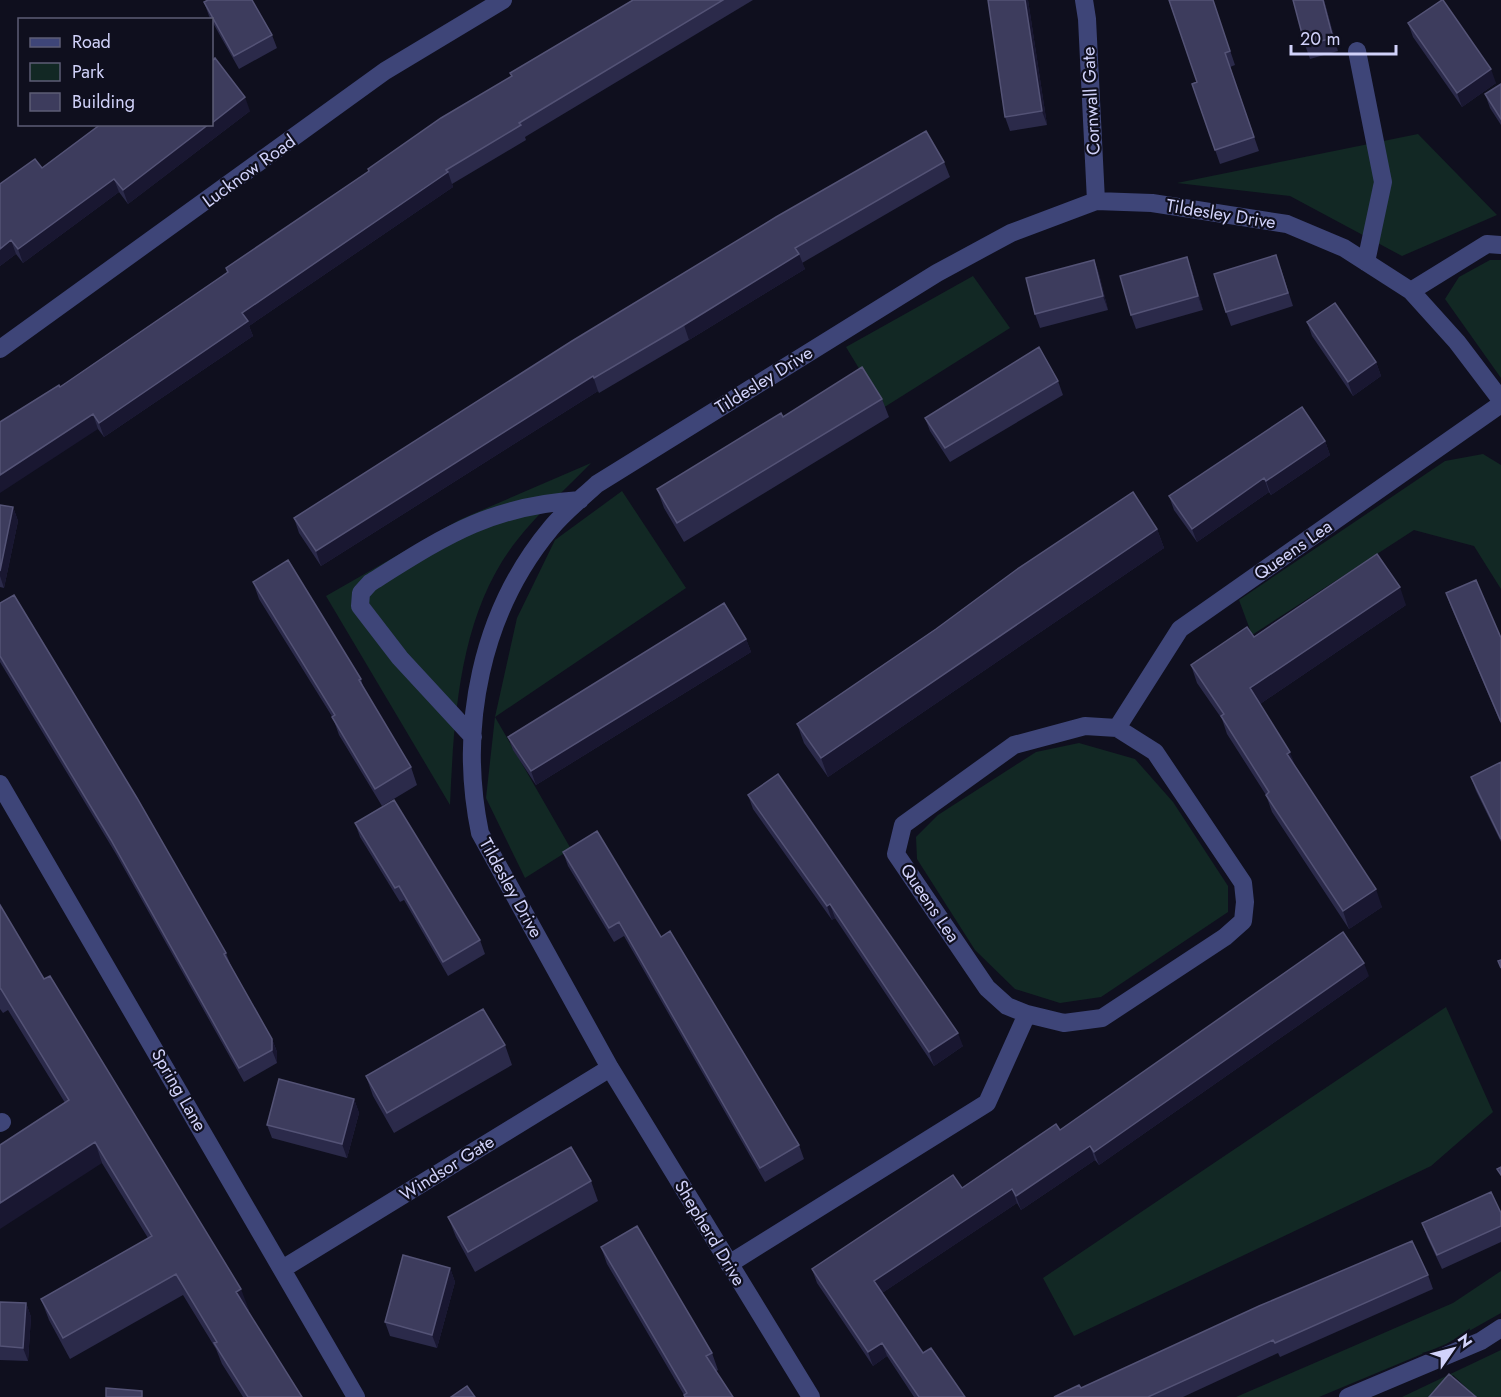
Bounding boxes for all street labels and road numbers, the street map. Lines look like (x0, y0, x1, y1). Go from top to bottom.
street label: Cornwall Gate (1075, 46, 1107, 156)
street label: Lucknow Road (197, 128, 301, 214)
street label: Tildesley Drive (1164, 193, 1278, 235)
street label: Tildesley Drive (710, 340, 818, 420)
street label: Queens Lea (1249, 513, 1337, 587)
street label: Tildesley Drive (473, 833, 549, 943)
street label: Queens Lea (894, 858, 966, 948)
street label: Spring Lane (145, 1044, 213, 1136)
street label: Windsor Gate (395, 1129, 499, 1207)
street label: Shepherd Drive (668, 1175, 752, 1291)

